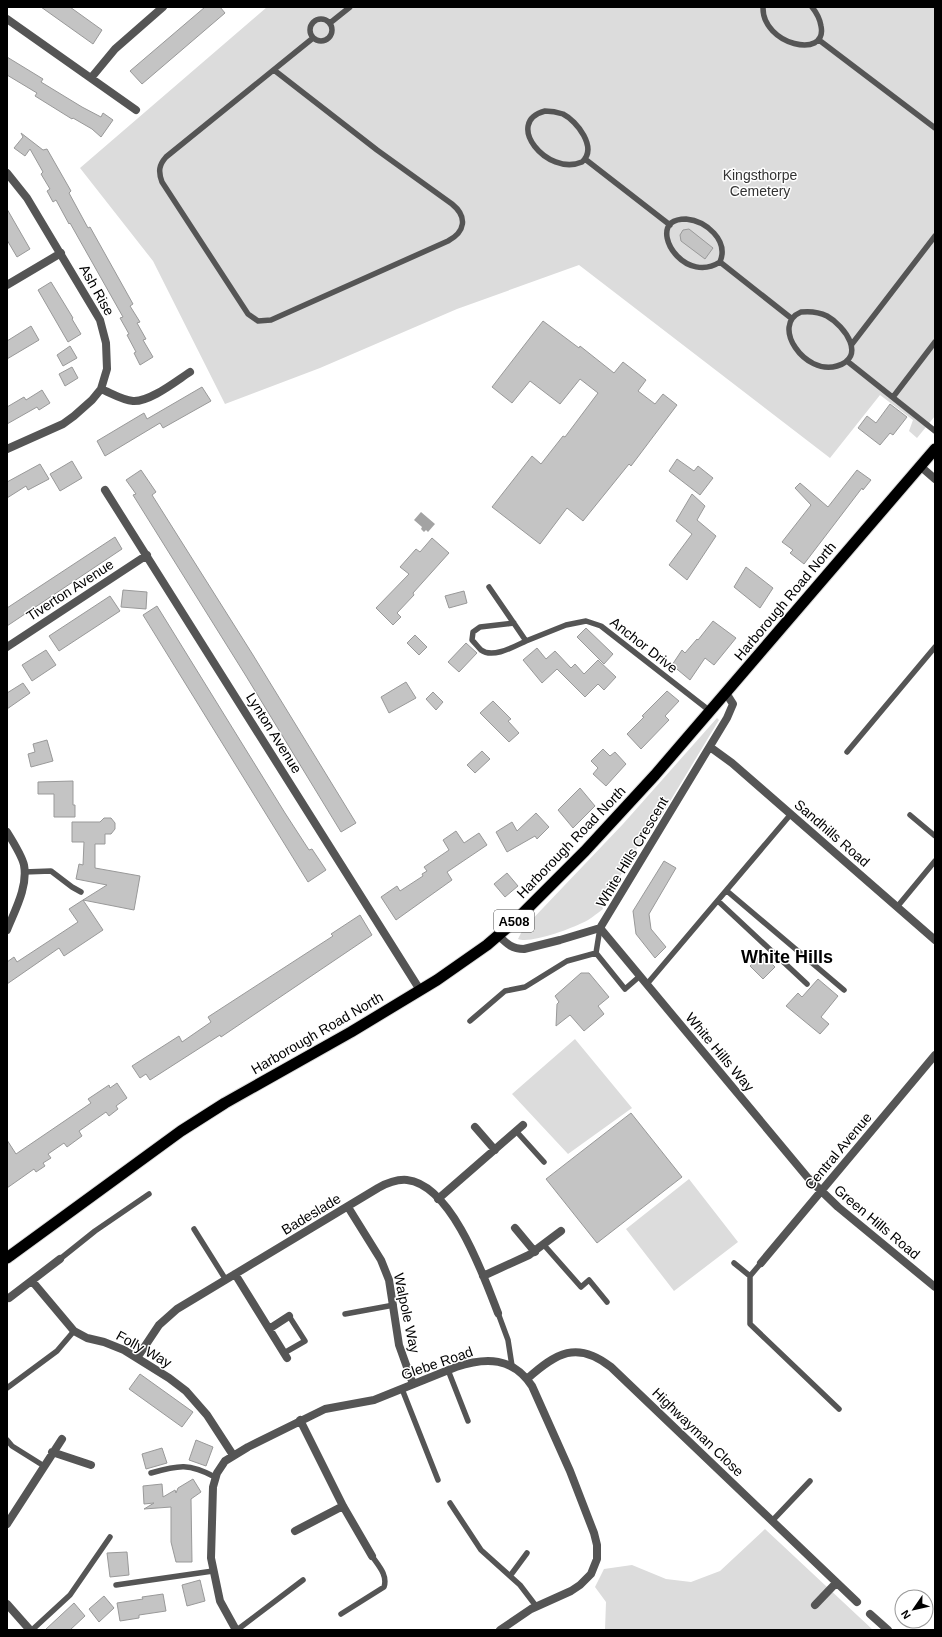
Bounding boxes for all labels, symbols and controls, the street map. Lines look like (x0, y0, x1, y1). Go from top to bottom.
park label: Kingsthorpe Cemetery (723, 167, 798, 199)
street label: Ash Rise (76, 262, 118, 319)
street label: Harborough Road North (731, 539, 839, 663)
street label: Tiverton Avenue (24, 556, 117, 624)
street label: Anchor Drive (607, 614, 681, 676)
street label: Lynton Avenue (243, 690, 305, 776)
street label: Harborough Road North (513, 783, 629, 901)
street label: White Hills Crescent (593, 794, 671, 910)
street label: Sandhills Road (791, 796, 873, 870)
road number: A508 (494, 910, 534, 932)
district label: White Hills (741, 947, 833, 967)
street label: Harborough Road North (248, 989, 386, 1077)
street label: White Hills Way (683, 1010, 757, 1094)
street label: Central Avenue (801, 1109, 875, 1193)
street label: Green Hills Road (831, 1182, 923, 1262)
street label: Badeslade (279, 1190, 344, 1238)
street label: Walpole Way (391, 1272, 423, 1354)
street label: Folly Way (113, 1327, 175, 1371)
street label: Glebe Road (399, 1343, 475, 1383)
street label: Highwayman Close (649, 1384, 747, 1480)
north arrow (894, 1589, 934, 1629)
text: N (898, 1608, 913, 1621)

